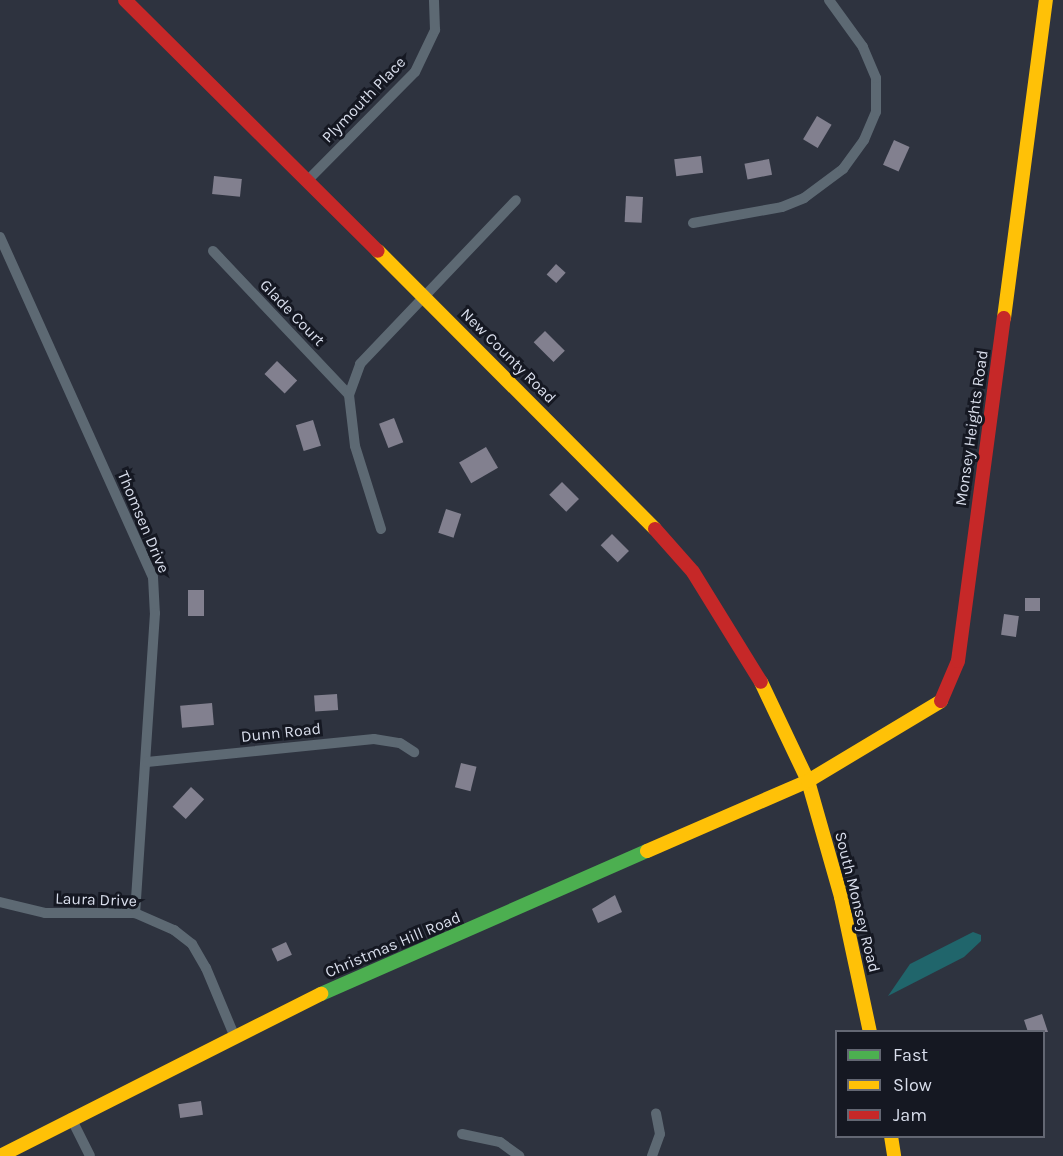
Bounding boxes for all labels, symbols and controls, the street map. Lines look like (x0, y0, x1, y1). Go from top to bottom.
street label: Plymouth Place (318, 53, 410, 147)
street label: Glade Court (256, 276, 328, 350)
street label: New County Road (456, 304, 560, 408)
street label: Monsey Heights Road (952, 349, 992, 507)
street label: Thomsen Drive (113, 468, 173, 576)
street label: Dunn Road (240, 719, 322, 747)
street label: South Monsey Road (830, 830, 884, 974)
street label: Laura Drive (55, 889, 137, 911)
street label: Christmas Hill Road (322, 908, 464, 982)
legend (835, 1030, 1045, 1138)
text: Fast (893, 1044, 928, 1066)
text: Slow (893, 1074, 932, 1096)
text: Jam (893, 1104, 927, 1126)

